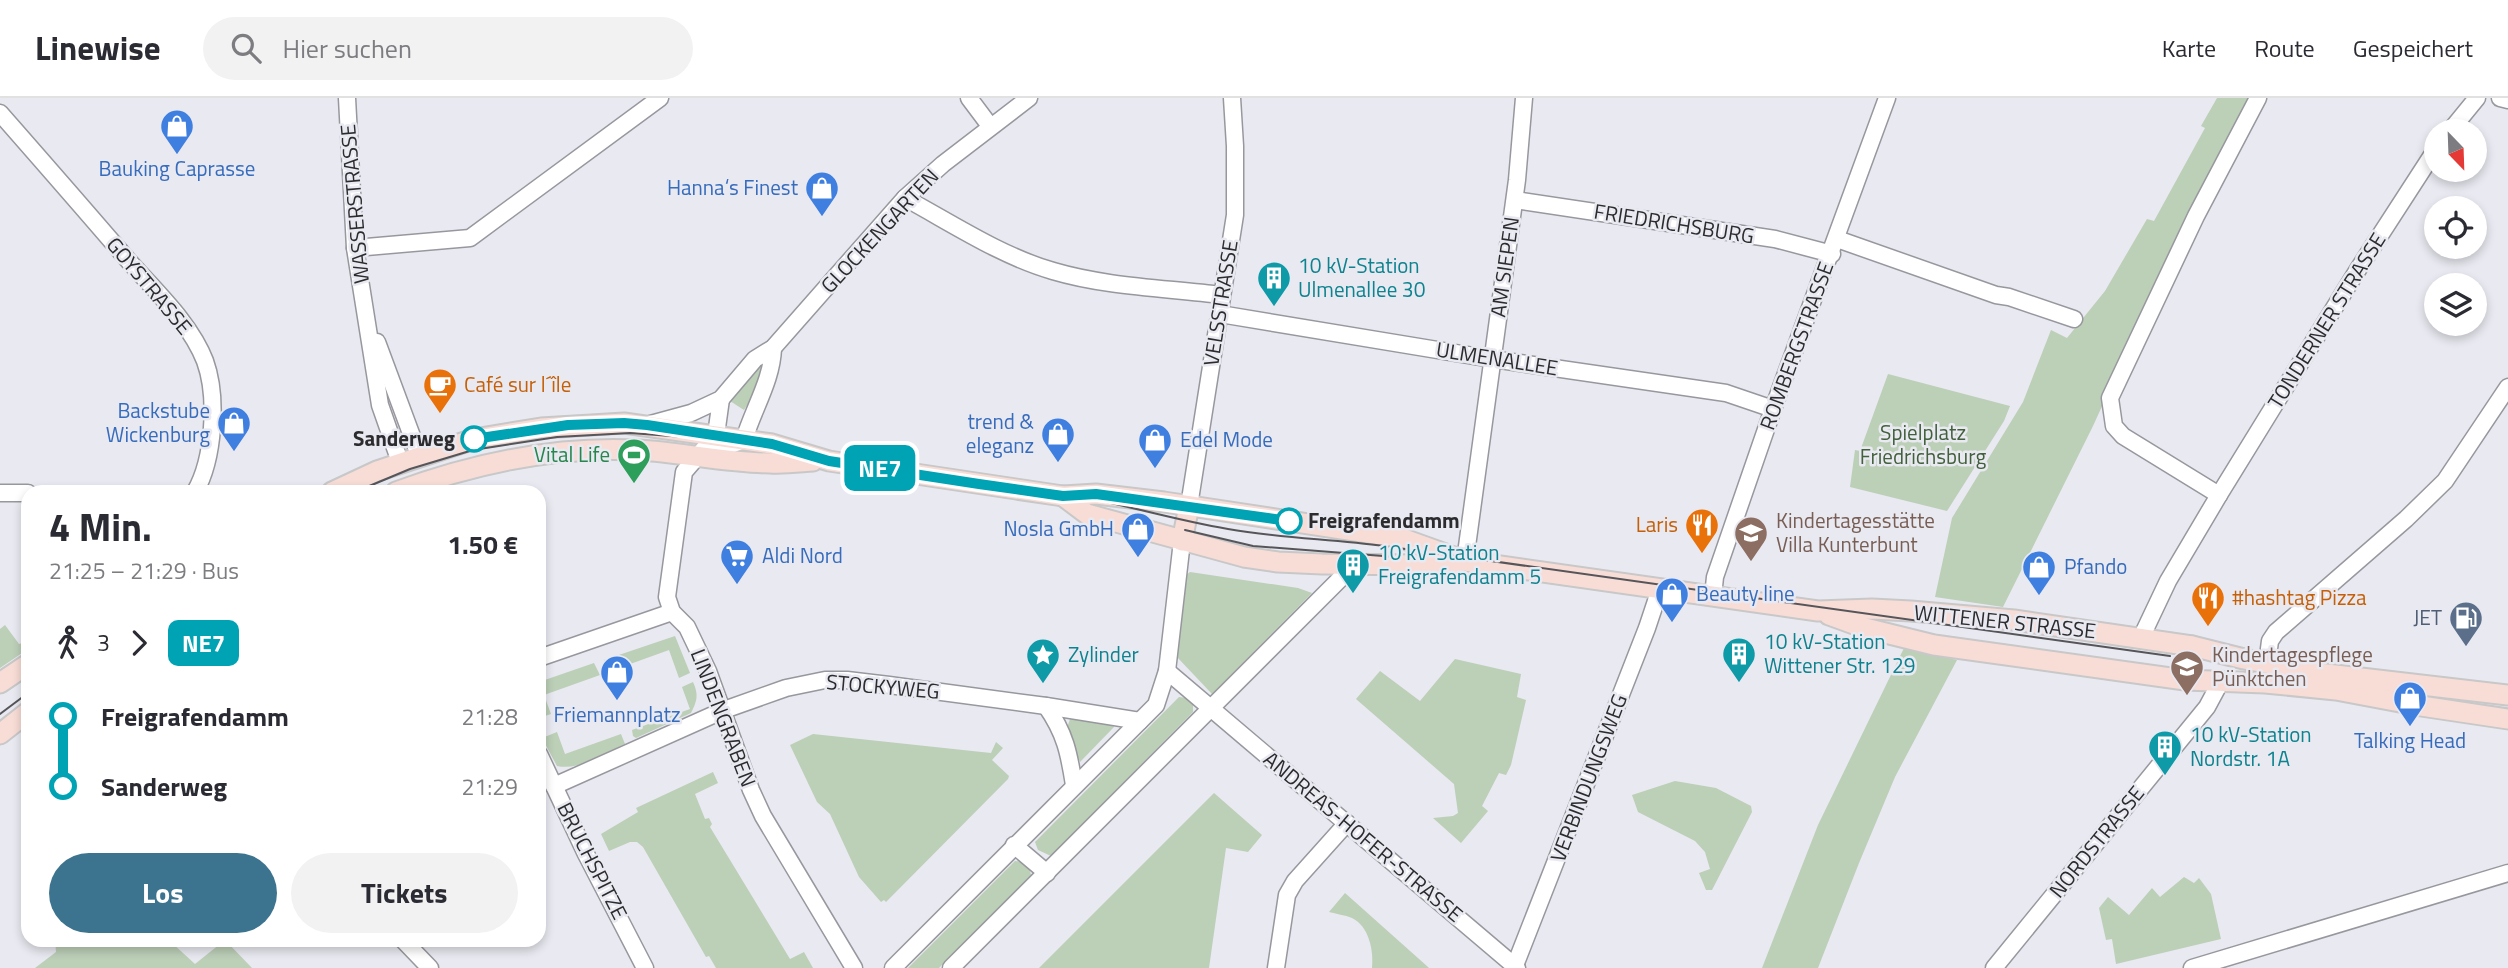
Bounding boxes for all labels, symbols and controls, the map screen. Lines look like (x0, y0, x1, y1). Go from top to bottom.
search box (203, 17, 693, 80)
text: Linewise (35, 23, 161, 73)
icon: search (227, 29, 265, 67)
text: Hier suchen (283, 29, 412, 68)
text: Karte (2162, 30, 2216, 66)
text: Route (2254, 30, 2315, 66)
text: Gespeichert (2353, 30, 2473, 66)
shop icon: Bauking Caprasse (158, 107, 196, 156)
north arrow (2424, 119, 2487, 182)
map controls (2424, 119, 2487, 336)
street label: WASSERSTRASSE (331, 123, 377, 285)
place label: Bauking Caprasse (99, 152, 255, 184)
street label: GLOCKENGARTEN (813, 161, 946, 300)
shop icon: Hanna‘s Finest (803, 169, 841, 218)
place label: Hanna‘s Finest (667, 171, 799, 203)
street label: FRIEDRICHSBURG (1592, 195, 1757, 251)
button: locate (2424, 196, 2487, 259)
street label: AM SIEPEN (1481, 215, 1527, 319)
street label: TONDERNER STRASSE (2259, 226, 2393, 415)
street label: GOYSTRASSE (99, 229, 200, 341)
street label: VELSSTRASSE (1194, 237, 1246, 368)
place label: 10 kV-Station Ulmenallee 30 (1298, 249, 1425, 305)
street label: ROMBERGSTRASSE (1751, 257, 1841, 434)
building icon: 10 kV-Station Ulmenallee 30 (1255, 259, 1293, 308)
button: layers (2424, 273, 2487, 336)
street label: ULMENALLEE (1434, 333, 1560, 383)
cafe icon: Café sur l´île (421, 366, 459, 415)
place label: Café sur l´île (464, 368, 571, 400)
place label: Backstube Wickenburg (106, 394, 210, 450)
shop icon: Backstube Wickenburg (215, 404, 253, 453)
place label: trend & eleganz (966, 405, 1035, 461)
shop icon: trend & eleganz (1039, 415, 1077, 464)
park label: Spielplatz Friedrichsburg (1860, 416, 1986, 472)
shop icon: Edel Mode (1136, 421, 1174, 470)
place label: Sanderweg (353, 422, 455, 454)
place label: Edel Mode (1180, 423, 1273, 455)
marker: Sanderweg (461, 426, 487, 452)
sports icon: Vital Life (615, 436, 653, 485)
place label: Vital Life (534, 438, 610, 470)
line badge: NE7 (840, 445, 920, 491)
text: NE7 (858, 450, 902, 486)
text: 4 Min. (49, 498, 152, 556)
place label: Freigrafendamm (1308, 504, 1460, 536)
place label: Kindertagesstätte Villa Kunterbunt (1776, 504, 1935, 560)
restaurant icon: Laris (1683, 506, 1721, 555)
marker: Freigrafendamm (1276, 508, 1302, 534)
place label: Laris (1636, 508, 1678, 540)
shop icon: Nosla GmbH (1119, 510, 1157, 559)
place label: Nosla GmbH (1003, 512, 1114, 544)
school or university icon: Kindertagesstätte Villa Kunterbunt (1732, 514, 1770, 563)
text: 1.50 € (447, 525, 518, 564)
place label: 10 kV-Station Freigrafendamm 5 (1378, 536, 1541, 592)
supermarket icon: Aldi Nord (718, 537, 756, 586)
place label: Aldi Nord (762, 539, 843, 571)
building icon: 10 kV-Station Freigrafendamm 5 (1334, 546, 1372, 595)
shop icon: Pfando (2020, 548, 2058, 597)
place label: Pfando (2064, 550, 2127, 582)
text: 21:25 – 21:29 · Bus (49, 553, 239, 588)
shop icon: Beauty line (1653, 575, 1691, 624)
place label: Beauty line (1696, 577, 1795, 609)
restaurant icon: #hashtag Pizza (2189, 579, 2227, 628)
place label: #hashtag Pizza (2232, 581, 2367, 613)
street label: WITTENER STRASSE (1913, 596, 2098, 646)
fuel station icon: JET (2447, 599, 2485, 648)
place label: JET (2413, 601, 2442, 633)
icon: walk (49, 624, 87, 662)
icon: forward (120, 624, 158, 662)
text: 3 (97, 625, 110, 660)
text: NE7 (182, 625, 225, 661)
place label: 10 kV-Station Wittener Str. 129 (1764, 625, 1915, 681)
building icon: 10 kV-Station Wittener Str. 129 (1720, 635, 1758, 684)
place icon: Zylinder (1024, 636, 1062, 685)
place label: Zylinder (1068, 638, 1139, 670)
place label: Kindertagespflege Pünktchen (2212, 638, 2373, 694)
street label: LINDENGRABEN (683, 644, 765, 791)
school or university icon: Kindertagespflege Pünktchen (2168, 648, 2206, 697)
shop icon: Friemannplatz (598, 653, 636, 702)
street label: STOCKYWEG (825, 665, 941, 707)
shop icon: Talking Head (2391, 679, 2429, 728)
street label: VERBINDUNGSWEG (1541, 689, 1635, 866)
text: Freigrafendamm (101, 697, 289, 736)
place label: Friemannplatz (553, 698, 681, 730)
text: 21:28 (461, 699, 518, 734)
place label: 10 kV-Station Nordstr. 1A (2190, 718, 2312, 774)
place label: Talking Head (2354, 724, 2466, 756)
building icon: 10 kV-Station Nordstr. 1A (2146, 728, 2184, 777)
street label: ANDREAS-HOFER-STRASSE (1257, 743, 1470, 929)
text: Sanderweg (101, 767, 227, 806)
text: 21:29 (461, 769, 518, 804)
street label: NORDSTRASSE (2041, 778, 2152, 904)
street label: BRUCHSPITZE (550, 796, 636, 925)
button: Los (49, 853, 277, 933)
button: Tickets (291, 853, 518, 933)

